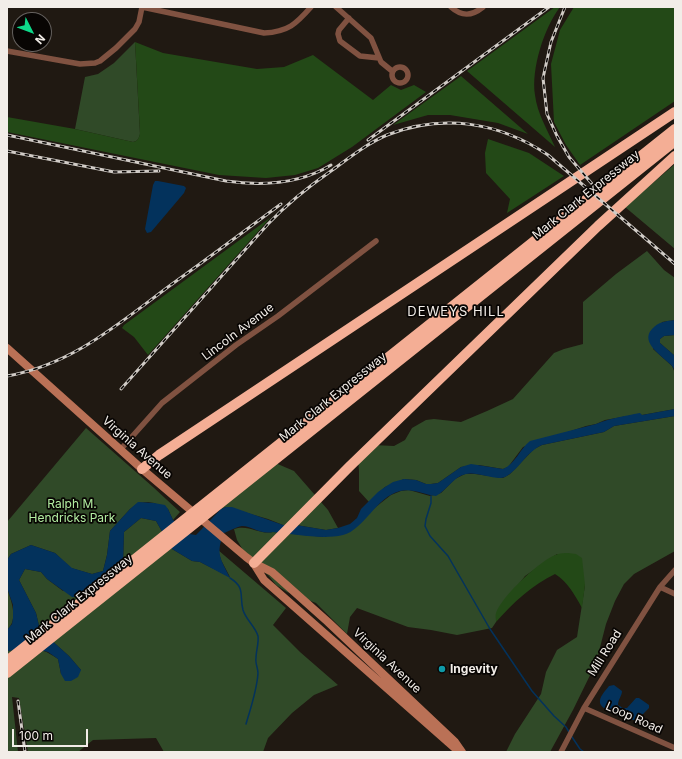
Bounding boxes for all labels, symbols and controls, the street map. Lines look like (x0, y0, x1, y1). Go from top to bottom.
north arrow (12, 12, 52, 52)
text: N (32, 32, 48, 47)
street label: Mark Clark Expressway (530, 147, 642, 243)
street label: Lincoln Avenue (199, 300, 277, 364)
district label: DEWEYS HILL (407, 304, 505, 320)
street label: Mark Clark Expressway (277, 349, 389, 445)
street label: Virginia Avenue (99, 414, 175, 482)
park label: Ralph M. Hendricks Park (29, 497, 115, 525)
street label: Mark Clark Expressway (23, 551, 135, 647)
street label: Virginia Avenue (350, 626, 424, 696)
street label: Mill Road (585, 627, 625, 679)
place label: Ingevity (450, 662, 498, 676)
marker: Ingevity (437, 664, 447, 674)
street label: Loop Road (603, 699, 665, 737)
scale bar (14, 721, 90, 747)
text: 100 m (19, 728, 53, 743)

